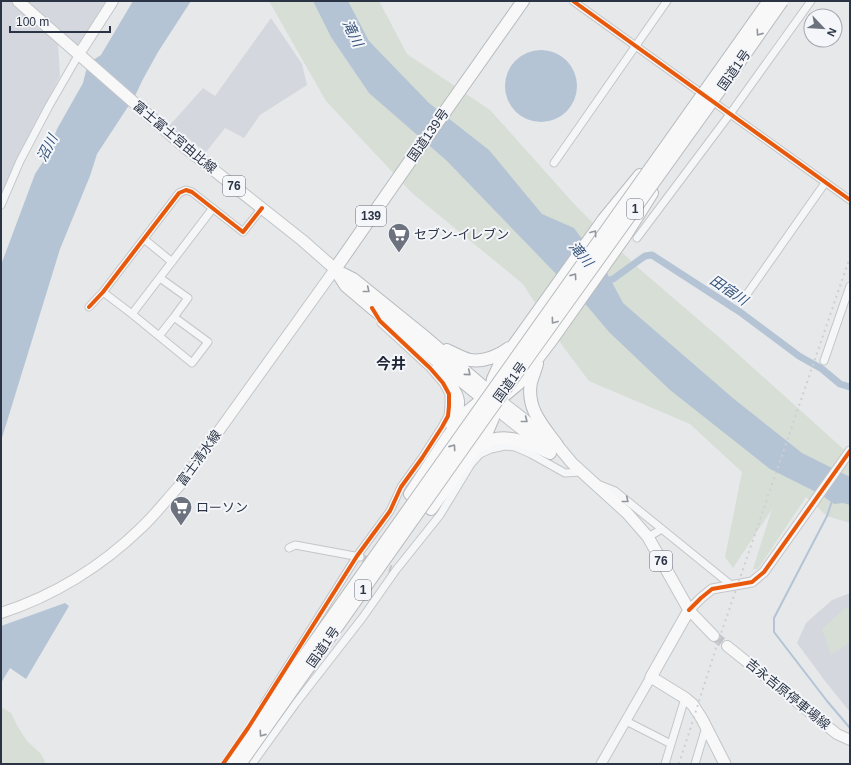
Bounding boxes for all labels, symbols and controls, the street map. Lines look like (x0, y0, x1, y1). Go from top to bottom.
scale bar (10, 8, 110, 34)
north arrow (803, 8, 843, 48)
text: 100 m (16, 15, 49, 29)
water label: 滝川 (340, 17, 367, 51)
text: N (825, 26, 839, 38)
one-way arrow (756, 29, 764, 36)
street label: 国道1号 (715, 47, 753, 93)
street label: 富士富士宮由比線 (130, 98, 220, 176)
street label: 国道139号 (404, 106, 452, 164)
water label: 沼川 (34, 130, 61, 164)
road number: 76 (223, 176, 245, 196)
road number: 1 (627, 199, 643, 219)
road number: 139 (356, 206, 386, 226)
supermarket icon: セブン-イレブン (386, 221, 412, 254)
place label: セブン-イレブン (414, 227, 509, 242)
one-way arrow (589, 230, 596, 237)
water label: 滝川 (566, 238, 597, 271)
water label: 田宿川 (707, 272, 753, 309)
one-way arrow (569, 273, 577, 280)
one-way arrow (363, 286, 370, 293)
one-way arrow (552, 317, 559, 324)
district label: 今井 (376, 355, 406, 372)
street label: 国道1号 (490, 359, 530, 405)
one-way arrow (463, 368, 470, 375)
one-way arrow (520, 415, 527, 422)
street label: 富士清水線 (174, 427, 224, 489)
one-way arrow (448, 444, 455, 451)
supermarket icon: ローソン (168, 494, 194, 527)
one-way arrow (622, 495, 629, 502)
place label: ローソン (196, 500, 248, 515)
road number: 76 (650, 551, 672, 571)
road number: 1 (355, 580, 371, 600)
street label: 国道1号 (304, 624, 342, 670)
street label: 吉永吉原停車場線 (743, 655, 833, 733)
one-way arrow (260, 729, 267, 736)

